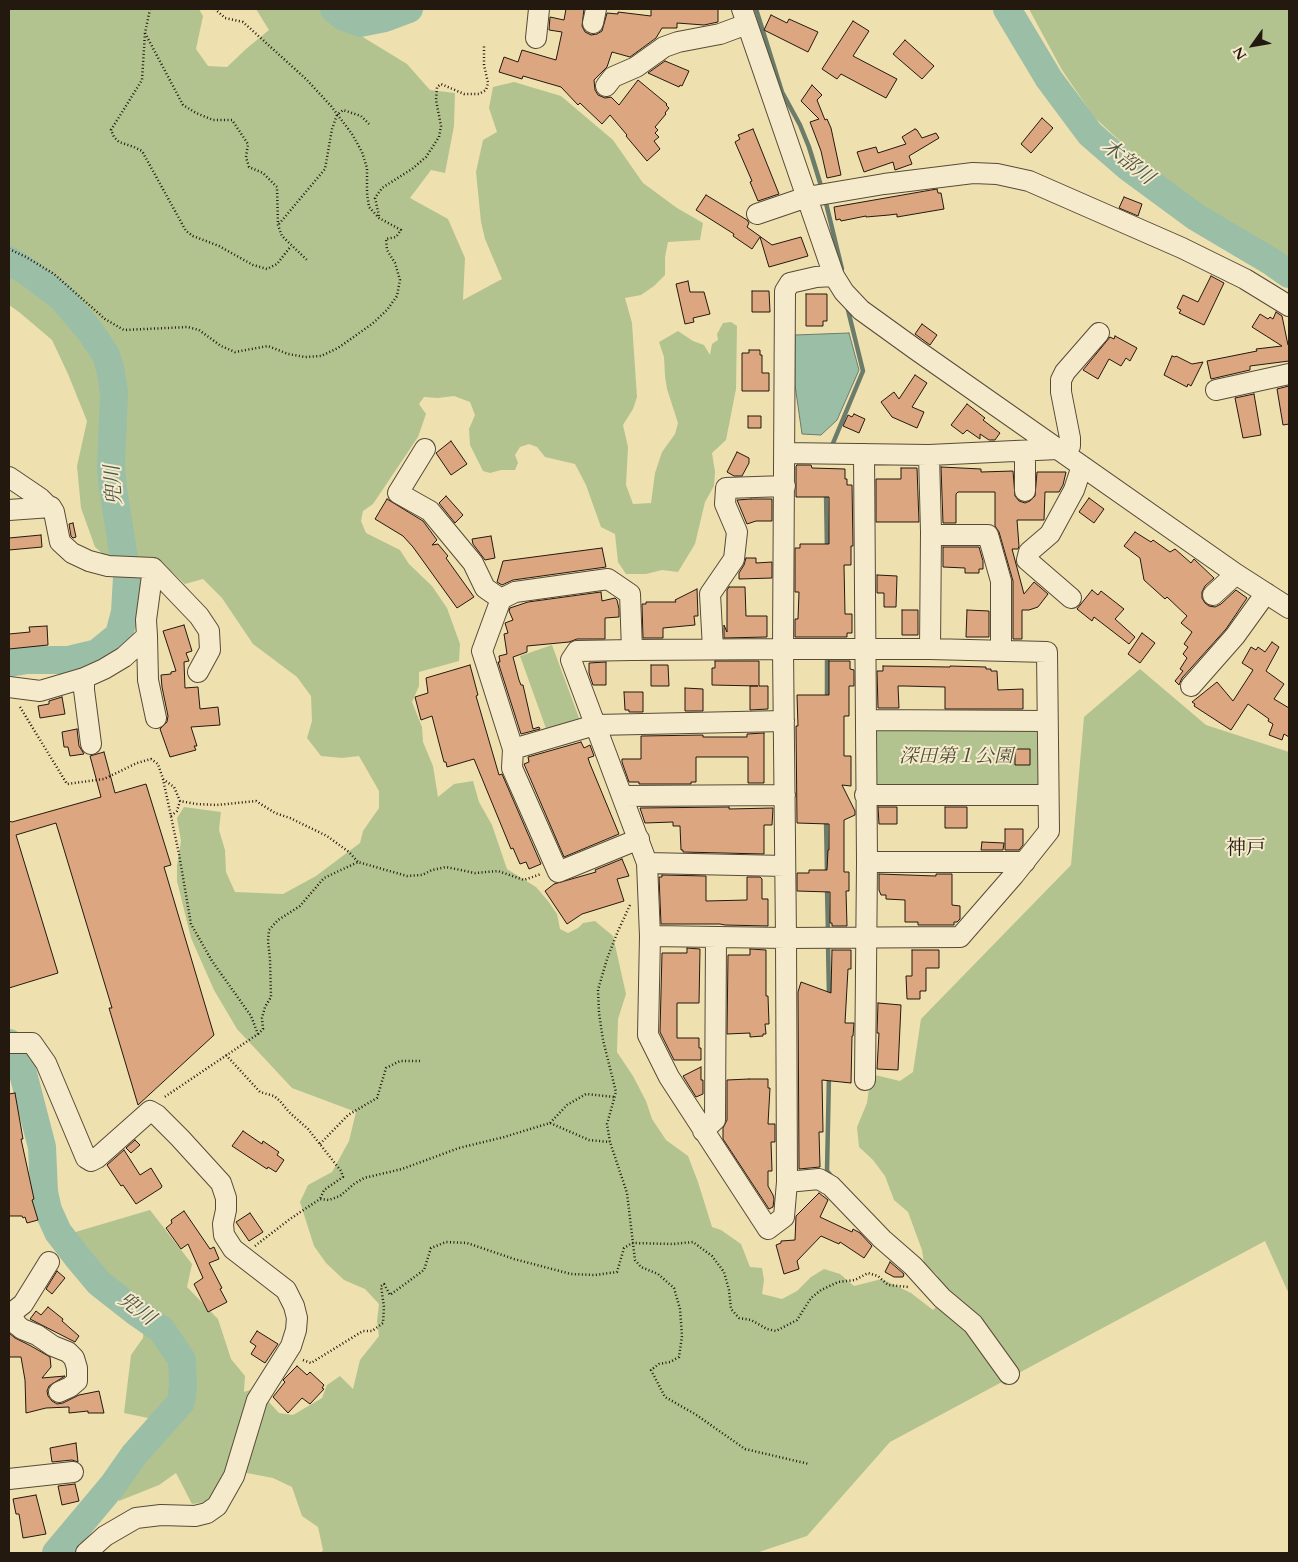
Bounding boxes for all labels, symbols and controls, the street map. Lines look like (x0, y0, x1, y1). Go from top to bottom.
north arrow (1228, 20, 1278, 70)
text: N (1229, 43, 1251, 63)
water label: 木部川 (1096, 135, 1158, 191)
water label: 兜川 (102, 464, 128, 506)
park label: 深田第１公園 (899, 747, 1013, 769)
district label: 神戸 (1226, 837, 1266, 861)
water label: 兜川 (113, 1288, 159, 1332)

